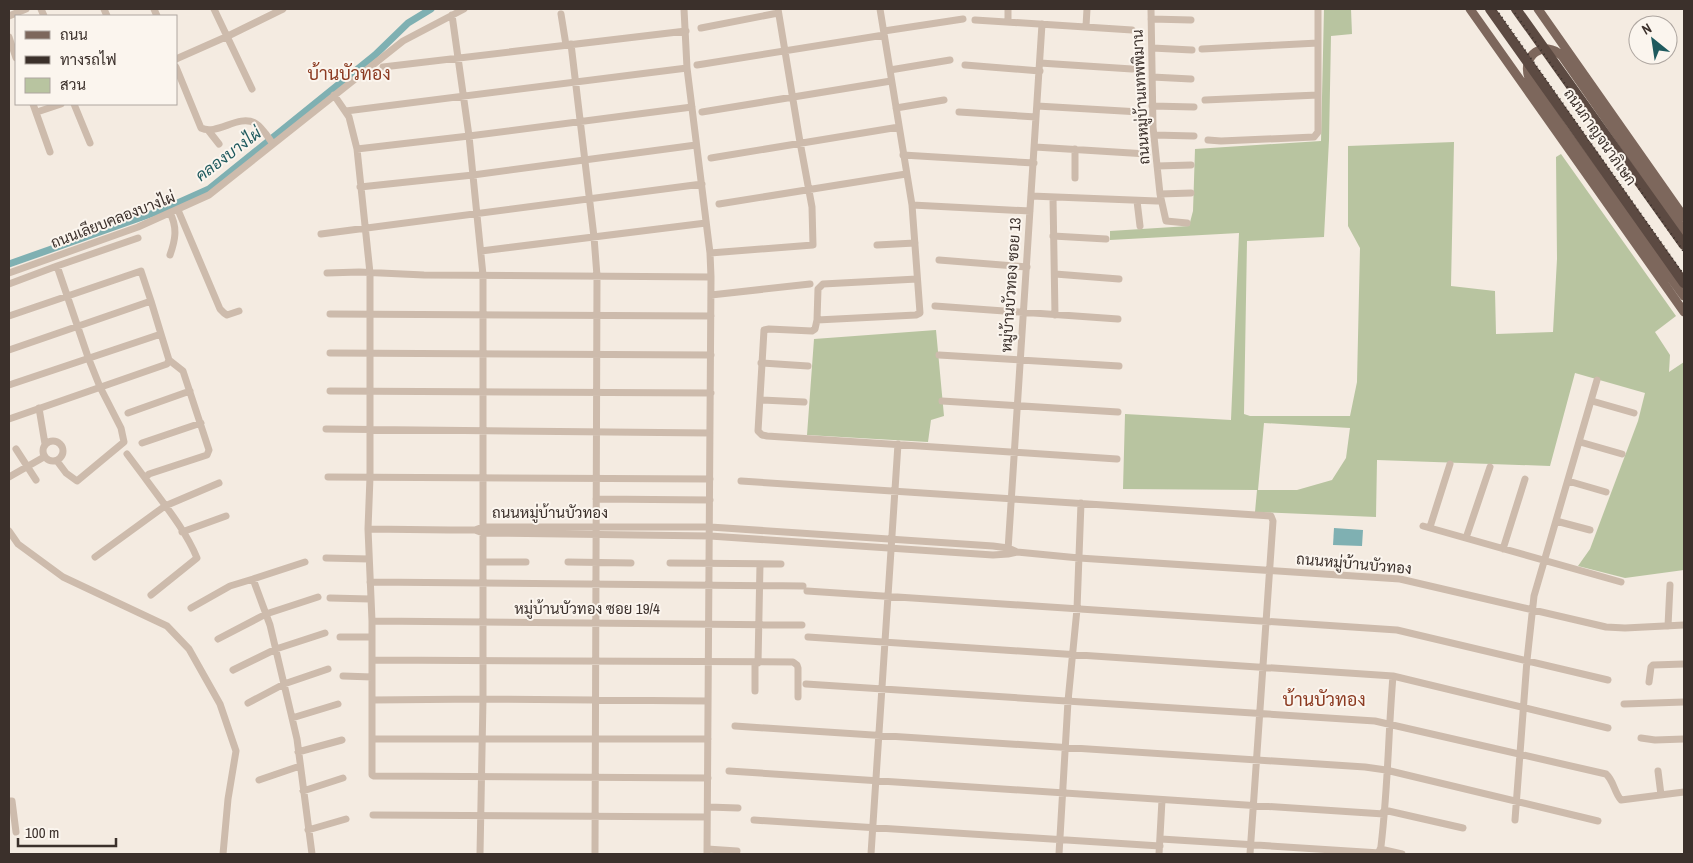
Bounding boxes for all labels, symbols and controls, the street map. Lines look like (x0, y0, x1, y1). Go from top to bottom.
legend (15, 15, 178, 105)
north arrow (1628, 15, 1678, 65)
text: N (1638, 19, 1655, 39)
text: ถนน (60, 24, 88, 45)
street label: ถนนหมู่บ้านเทพพิมาน (1126, 29, 1155, 165)
text: ทางรถไฟ (60, 49, 117, 70)
district label: บ้านบัวทอง (307, 61, 391, 86)
text: สวน (60, 74, 86, 95)
street label: ถนนกาญจนาภิเษก (1559, 84, 1642, 189)
water label: คลองบางไผ่ (191, 121, 266, 186)
street label: ถนนเลียบคลองบางไผ่ (48, 186, 178, 253)
street label: หมู่บ้านบัวทอง ซอย 13 (995, 217, 1026, 353)
street label: ถนนหมู่บ้านบัวทอง (492, 502, 608, 523)
street label: ถนนหมู่บ้านบัวทอง (1295, 548, 1413, 579)
street label: หมู่บ้านบัวทอง ซอย 19/4 (514, 598, 660, 619)
district label: บ้านบัวทอง (1282, 687, 1366, 712)
scale bar (18, 816, 115, 848)
text: 100 m (25, 822, 59, 843)

